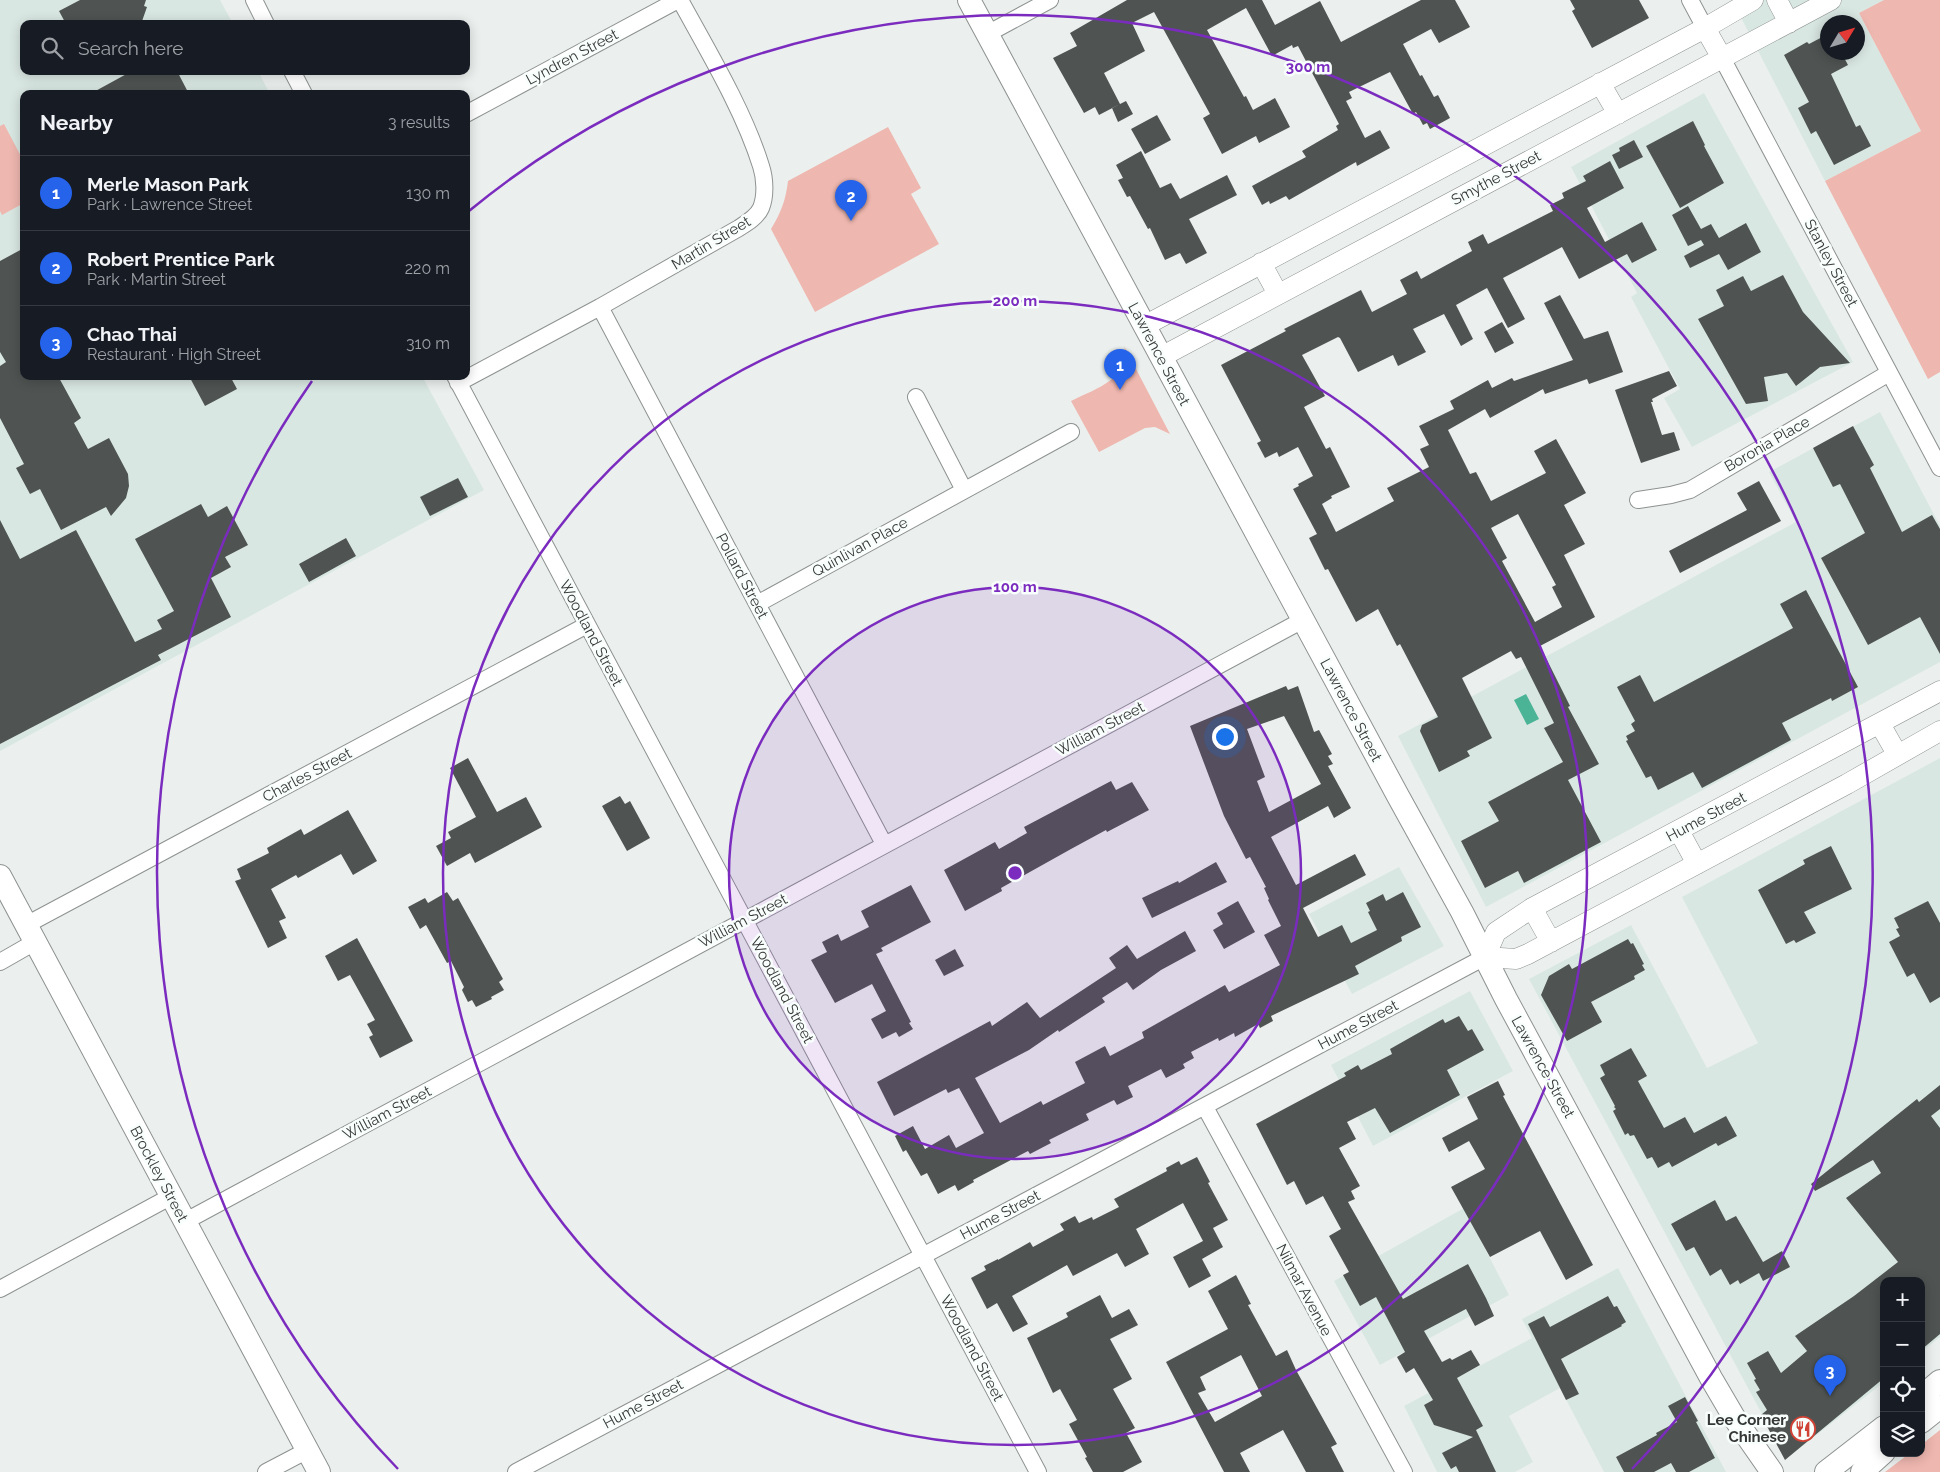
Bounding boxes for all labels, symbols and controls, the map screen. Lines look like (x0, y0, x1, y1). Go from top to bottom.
north arrow (1820, 15, 1865, 60)
search box (20, 20, 470, 75)
street label: Lyndren Street (523, 25, 621, 89)
icon: search (38, 34, 66, 62)
text: Search here (78, 37, 184, 59)
text: 300 m (1286, 58, 1330, 76)
text: Nearby (40, 110, 113, 135)
text: 3 results (388, 113, 450, 132)
street label: Smythe Street (1448, 147, 1544, 209)
text: Merle Mason Park (87, 173, 249, 195)
pin: 2 (835, 180, 867, 221)
text: 1 (52, 184, 60, 203)
text: 130 m (406, 184, 450, 203)
text: Park · Lawrence Street (87, 195, 252, 214)
street label: Martin Street (668, 212, 754, 274)
street label: Stanley Street (1800, 216, 1862, 310)
text: Robert Prentice Park (87, 248, 275, 270)
text: 2 (51, 259, 61, 278)
text: 220 m (405, 259, 450, 278)
text: Park · Martin Street (87, 270, 226, 289)
text: 200 m (993, 292, 1037, 310)
street label: Lawrence Street (1124, 300, 1194, 408)
text: Chao Thai (87, 323, 177, 345)
text: 3 (52, 334, 60, 353)
text: 310 m (406, 334, 450, 353)
text: Restaurant · High Street (87, 345, 261, 364)
pin: 1 (1104, 349, 1136, 390)
street label: Boronia Place (1721, 412, 1813, 476)
street label: Quinlivan Place (809, 513, 911, 581)
street label: Pollard Street (712, 530, 772, 622)
street label: Woodland Street (555, 577, 627, 689)
text: 100 m (993, 578, 1037, 596)
street label: Lawrence Street (1316, 656, 1386, 764)
street label: William Street (1053, 698, 1147, 760)
your location (1212, 724, 1238, 750)
street label: Charles Street (259, 744, 355, 806)
street label: Hume Street (1663, 788, 1749, 846)
centre of rings (1006, 864, 1024, 882)
street label: William Street (696, 890, 790, 952)
street label: Woodland Street (746, 934, 818, 1046)
street label: Hume Street (1315, 996, 1401, 1054)
street label: Lawrence Street (1508, 1013, 1578, 1121)
street label: William Street (340, 1082, 434, 1144)
street label: Brockley Street (126, 1123, 192, 1225)
street label: Hume Street (957, 1186, 1043, 1244)
street label: Nilmar Avenue (1272, 1241, 1336, 1339)
map controls (1880, 1277, 1925, 1457)
button: + (1880, 1277, 1925, 1322)
street label: Woodland Street (936, 1292, 1008, 1404)
button: − (1880, 1322, 1925, 1367)
pin: 3 (1814, 1355, 1846, 1396)
button: locate (1880, 1367, 1925, 1412)
street label: Hume Street (600, 1375, 686, 1433)
place label: Lee Corner Chinese (1707, 1411, 1786, 1446)
button: layers (1880, 1412, 1925, 1457)
restaurant icon: Lee Corner Chinese (1790, 1416, 1816, 1442)

